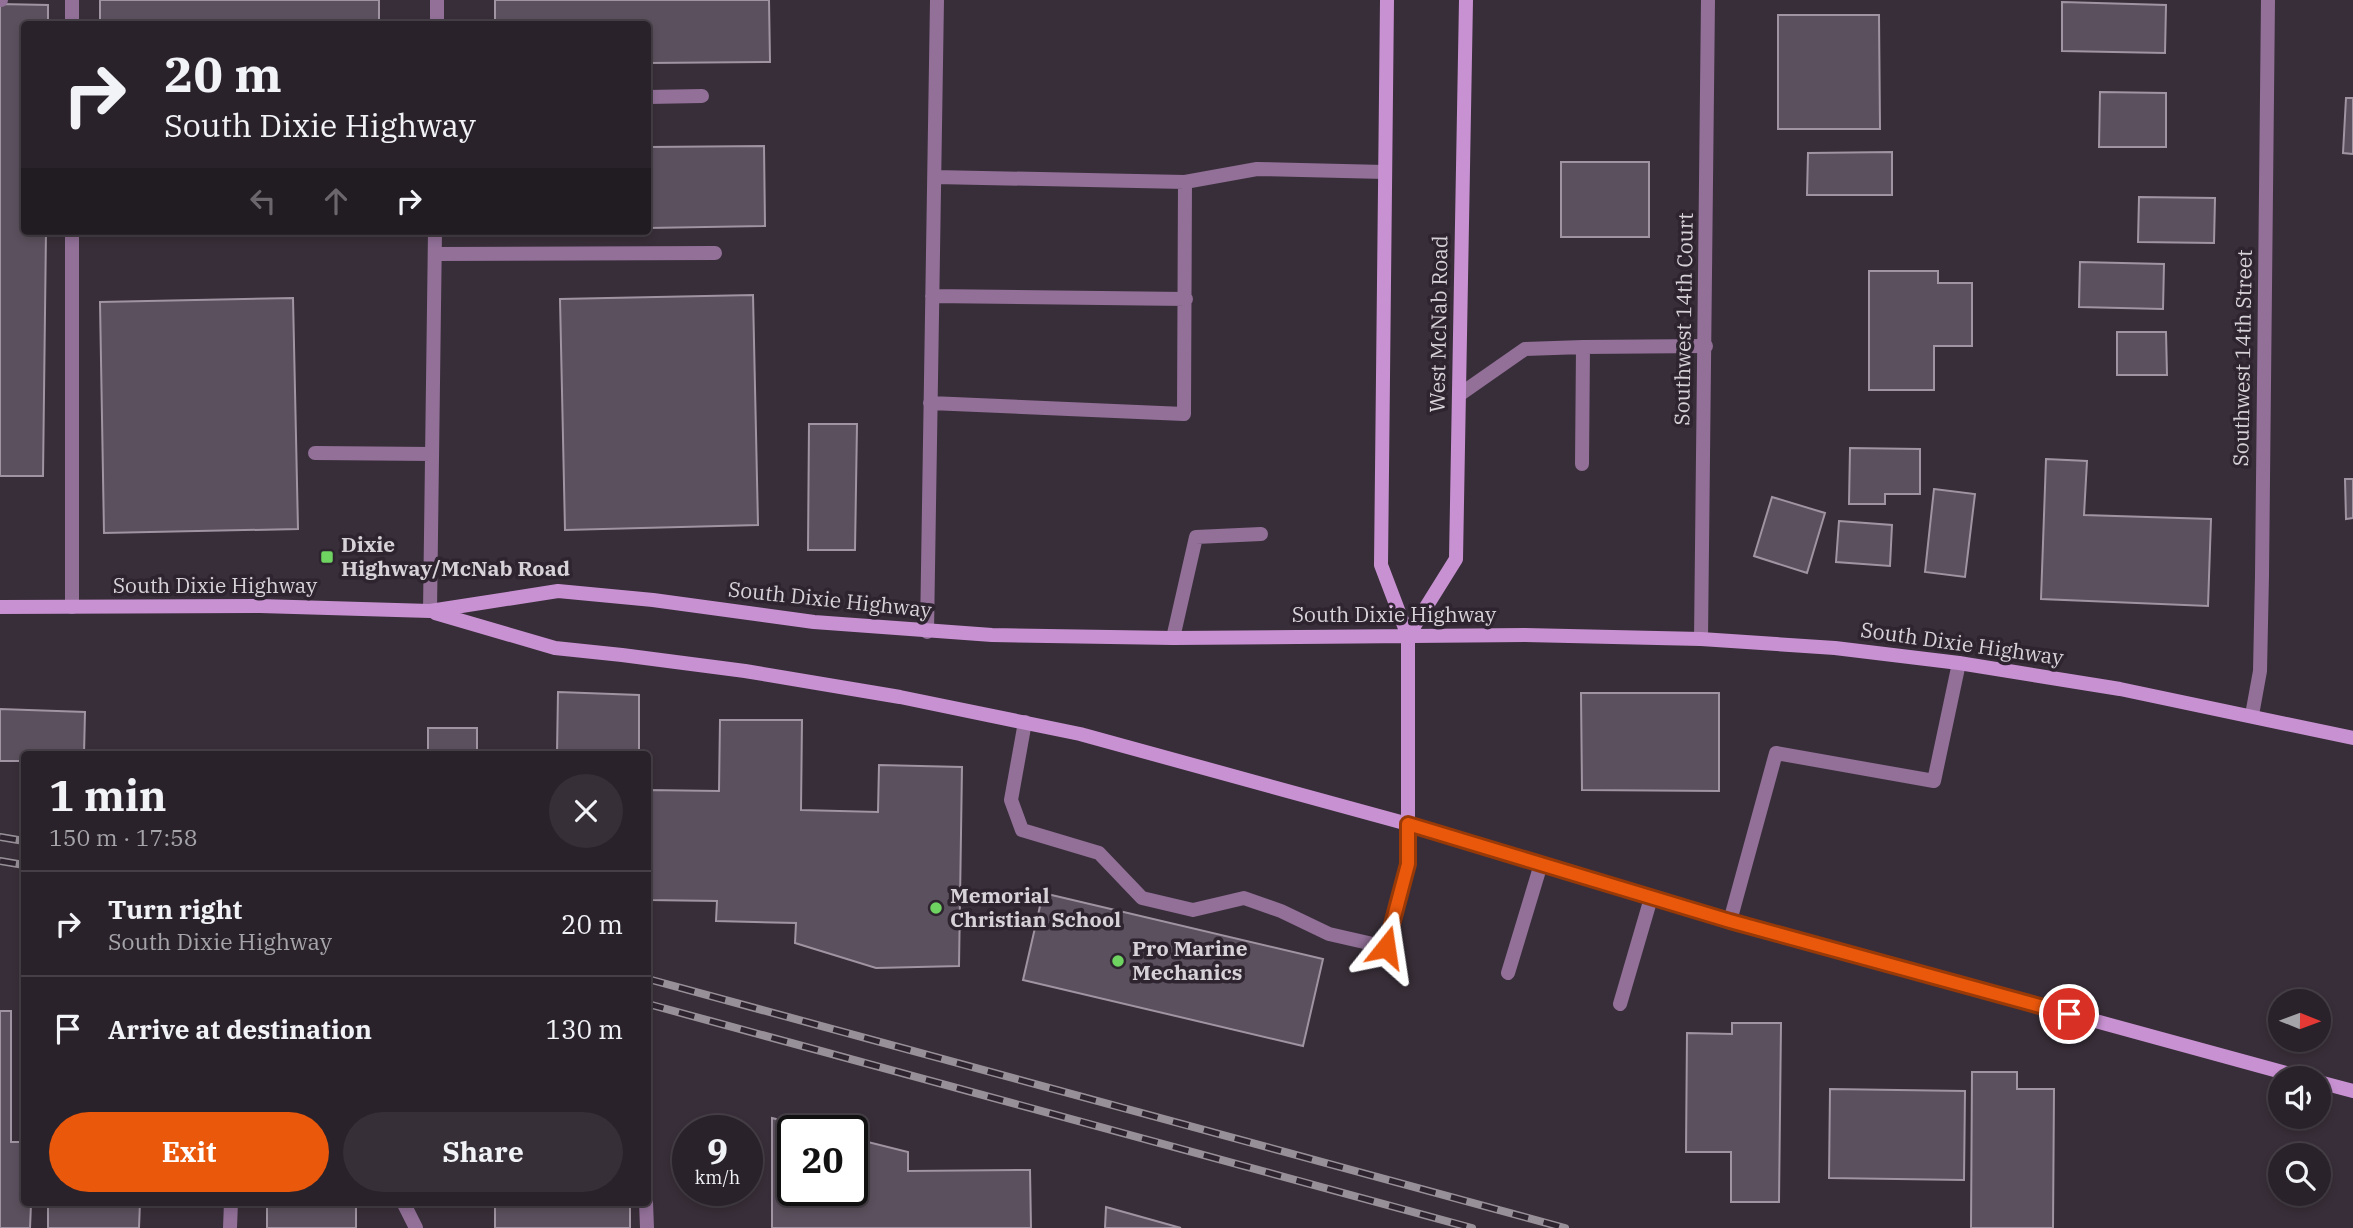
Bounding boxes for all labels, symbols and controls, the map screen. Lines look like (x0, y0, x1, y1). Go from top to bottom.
text: 20 m (164, 42, 282, 105)
icon: right (49, 49, 140, 140)
text: South Dixie Highway (164, 104, 476, 146)
icon: left (244, 182, 282, 220)
icon: ahead (317, 182, 355, 220)
icon: right (390, 182, 428, 220)
street label: Southwest 14th Court (1667, 212, 1699, 426)
street label: West McNab Road (1422, 235, 1454, 413)
street label: Southwest 14th Street (2226, 249, 2258, 467)
place label: Dixie Highway/McNab Road (341, 530, 570, 582)
marker: Dixie Highway/McNab Road (319, 549, 335, 565)
street label: South Dixie Highway (113, 571, 318, 599)
street label: South Dixie Highway (727, 574, 934, 624)
street label: South Dixie Highway (1292, 600, 1497, 628)
street label: South Dixie Highway (1859, 615, 2066, 671)
text: 1 min (49, 768, 167, 823)
button: close (549, 774, 623, 848)
text: 150 m · 17:58 (49, 822, 198, 852)
place label: Memorial Christian School (950, 881, 1121, 933)
text: Turn right (108, 892, 242, 926)
marker: Memorial Christian School (928, 900, 944, 916)
icon: right (49, 905, 87, 943)
text: 20 m (561, 907, 623, 941)
position arrow (1349, 910, 1423, 984)
text: South Dixie Highway (108, 926, 332, 956)
place label: Pro Marine Mechanics (1132, 934, 1248, 986)
marker: Pro Marine Mechanics (1110, 953, 1126, 969)
pin (2039, 984, 2099, 1044)
north arrow (2268, 989, 2331, 1052)
map controls (2268, 989, 2331, 1206)
icon: arrive (2050, 995, 2088, 1033)
icon: arrive (49, 1010, 87, 1048)
text: Arrive at destination (108, 1012, 372, 1046)
text: 130 m (545, 1012, 623, 1046)
button: sound (2268, 1066, 2331, 1129)
button: Exit (49, 1112, 329, 1192)
button: Share (343, 1112, 623, 1192)
speed limit sign: 20 (777, 1115, 868, 1206)
text: 9 (707, 1128, 728, 1174)
button: search (2268, 1143, 2331, 1206)
text: km/h (695, 1166, 740, 1189)

